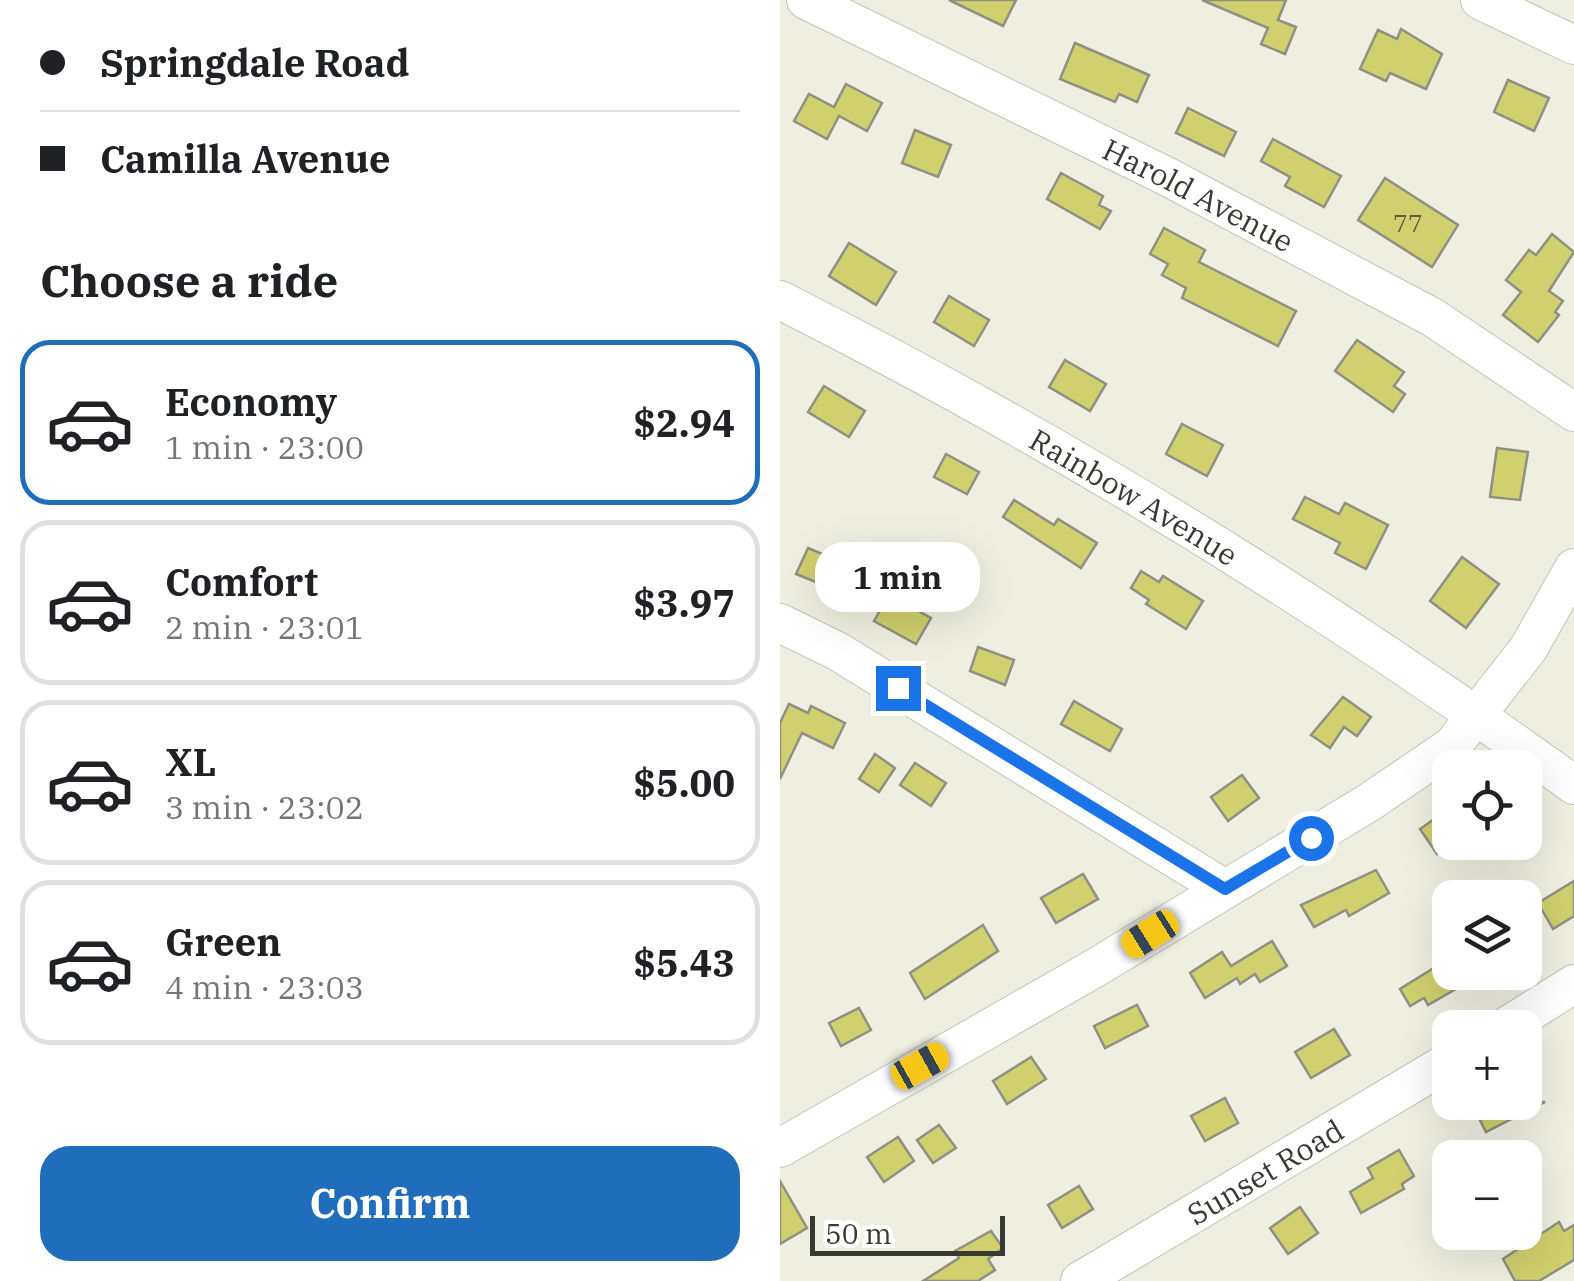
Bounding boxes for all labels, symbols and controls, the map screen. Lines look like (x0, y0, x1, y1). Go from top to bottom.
text: Springdale Road (100, 38, 409, 87)
street label: Harold Avenue (1097, 129, 1301, 260)
text: Camilla Avenue (100, 134, 391, 183)
house number: 77 (1393, 206, 1423, 239)
text: Choose a ride (40, 251, 338, 309)
text: Economy (165, 377, 337, 426)
icon: car (45, 378, 135, 468)
text: $2.94 (633, 398, 735, 447)
street label: Rainbow Avenue (1023, 419, 1246, 574)
text: 1 min · 23:00 (165, 426, 364, 468)
callout: 1 min (816, 543, 980, 613)
text: 1 min (853, 556, 942, 598)
text: Comfort (165, 557, 318, 606)
icon: car (45, 558, 135, 648)
text: $3.97 (633, 578, 735, 627)
text: 2 min · 23:01 (165, 606, 364, 648)
route end (876, 666, 921, 711)
text: XL (165, 737, 216, 786)
icon: car (45, 738, 135, 828)
map controls (1432, 750, 1542, 1250)
button: locate (1432, 750, 1542, 860)
text: $5.00 (633, 758, 735, 807)
text: 3 min · 23:02 (165, 786, 364, 828)
route start (1289, 816, 1334, 861)
button: layers (1432, 880, 1542, 990)
car (1117, 905, 1183, 963)
text: Green (165, 917, 281, 966)
icon: car (45, 918, 135, 1008)
text: $5.43 (633, 938, 735, 987)
text: 4 min · 23:03 (165, 966, 364, 1008)
button: + (1432, 1010, 1542, 1120)
car (886, 1038, 954, 1094)
street label: Sunset Road (1180, 1110, 1350, 1233)
button: − (1432, 1140, 1542, 1250)
button: Confirm (40, 1146, 740, 1261)
scale bar (810, 1211, 1005, 1256)
text: 50 m (825, 1215, 892, 1252)

